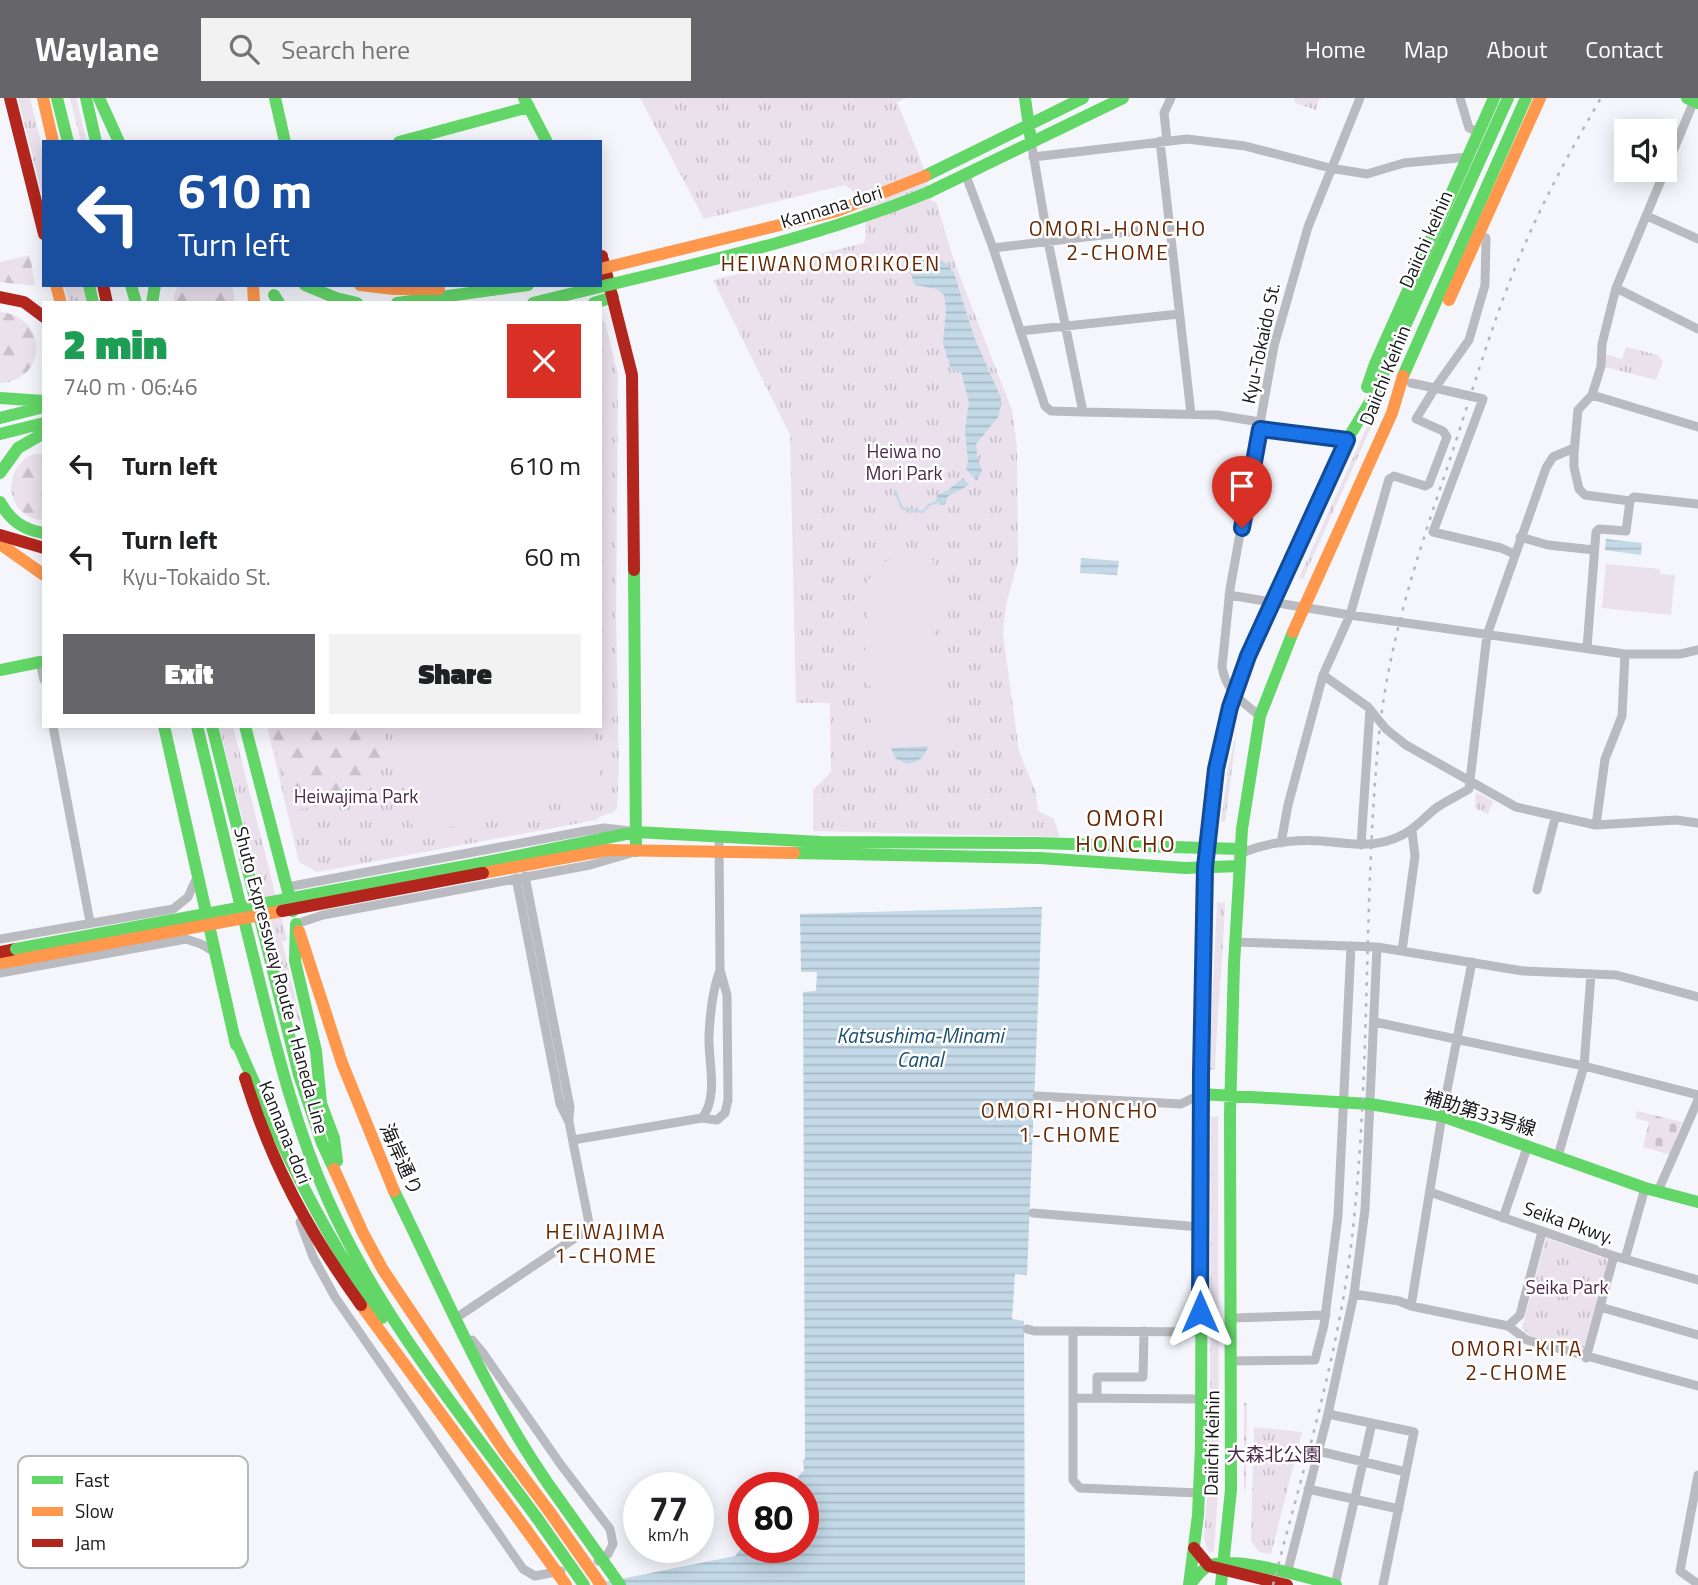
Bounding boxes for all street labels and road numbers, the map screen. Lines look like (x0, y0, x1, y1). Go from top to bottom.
street label: Kannana dori (777, 177, 885, 235)
street label: Daiichi keihin (1391, 186, 1459, 292)
street label: Kyu-Tokaido St. (1233, 280, 1287, 406)
street label: Daiichi Keihin (1351, 321, 1417, 429)
street label: Shuto Expressway Route 1 Haneda Line (227, 823, 337, 1137)
street label: Kannana-dori (252, 1076, 320, 1188)
street label: 補助第33号線 (1420, 1081, 1540, 1143)
street label: 海岸通り (373, 1118, 431, 1200)
street label: Seika Pkwy. (1520, 1193, 1618, 1251)
street label: Daiichi Keihin (1196, 1390, 1226, 1496)

